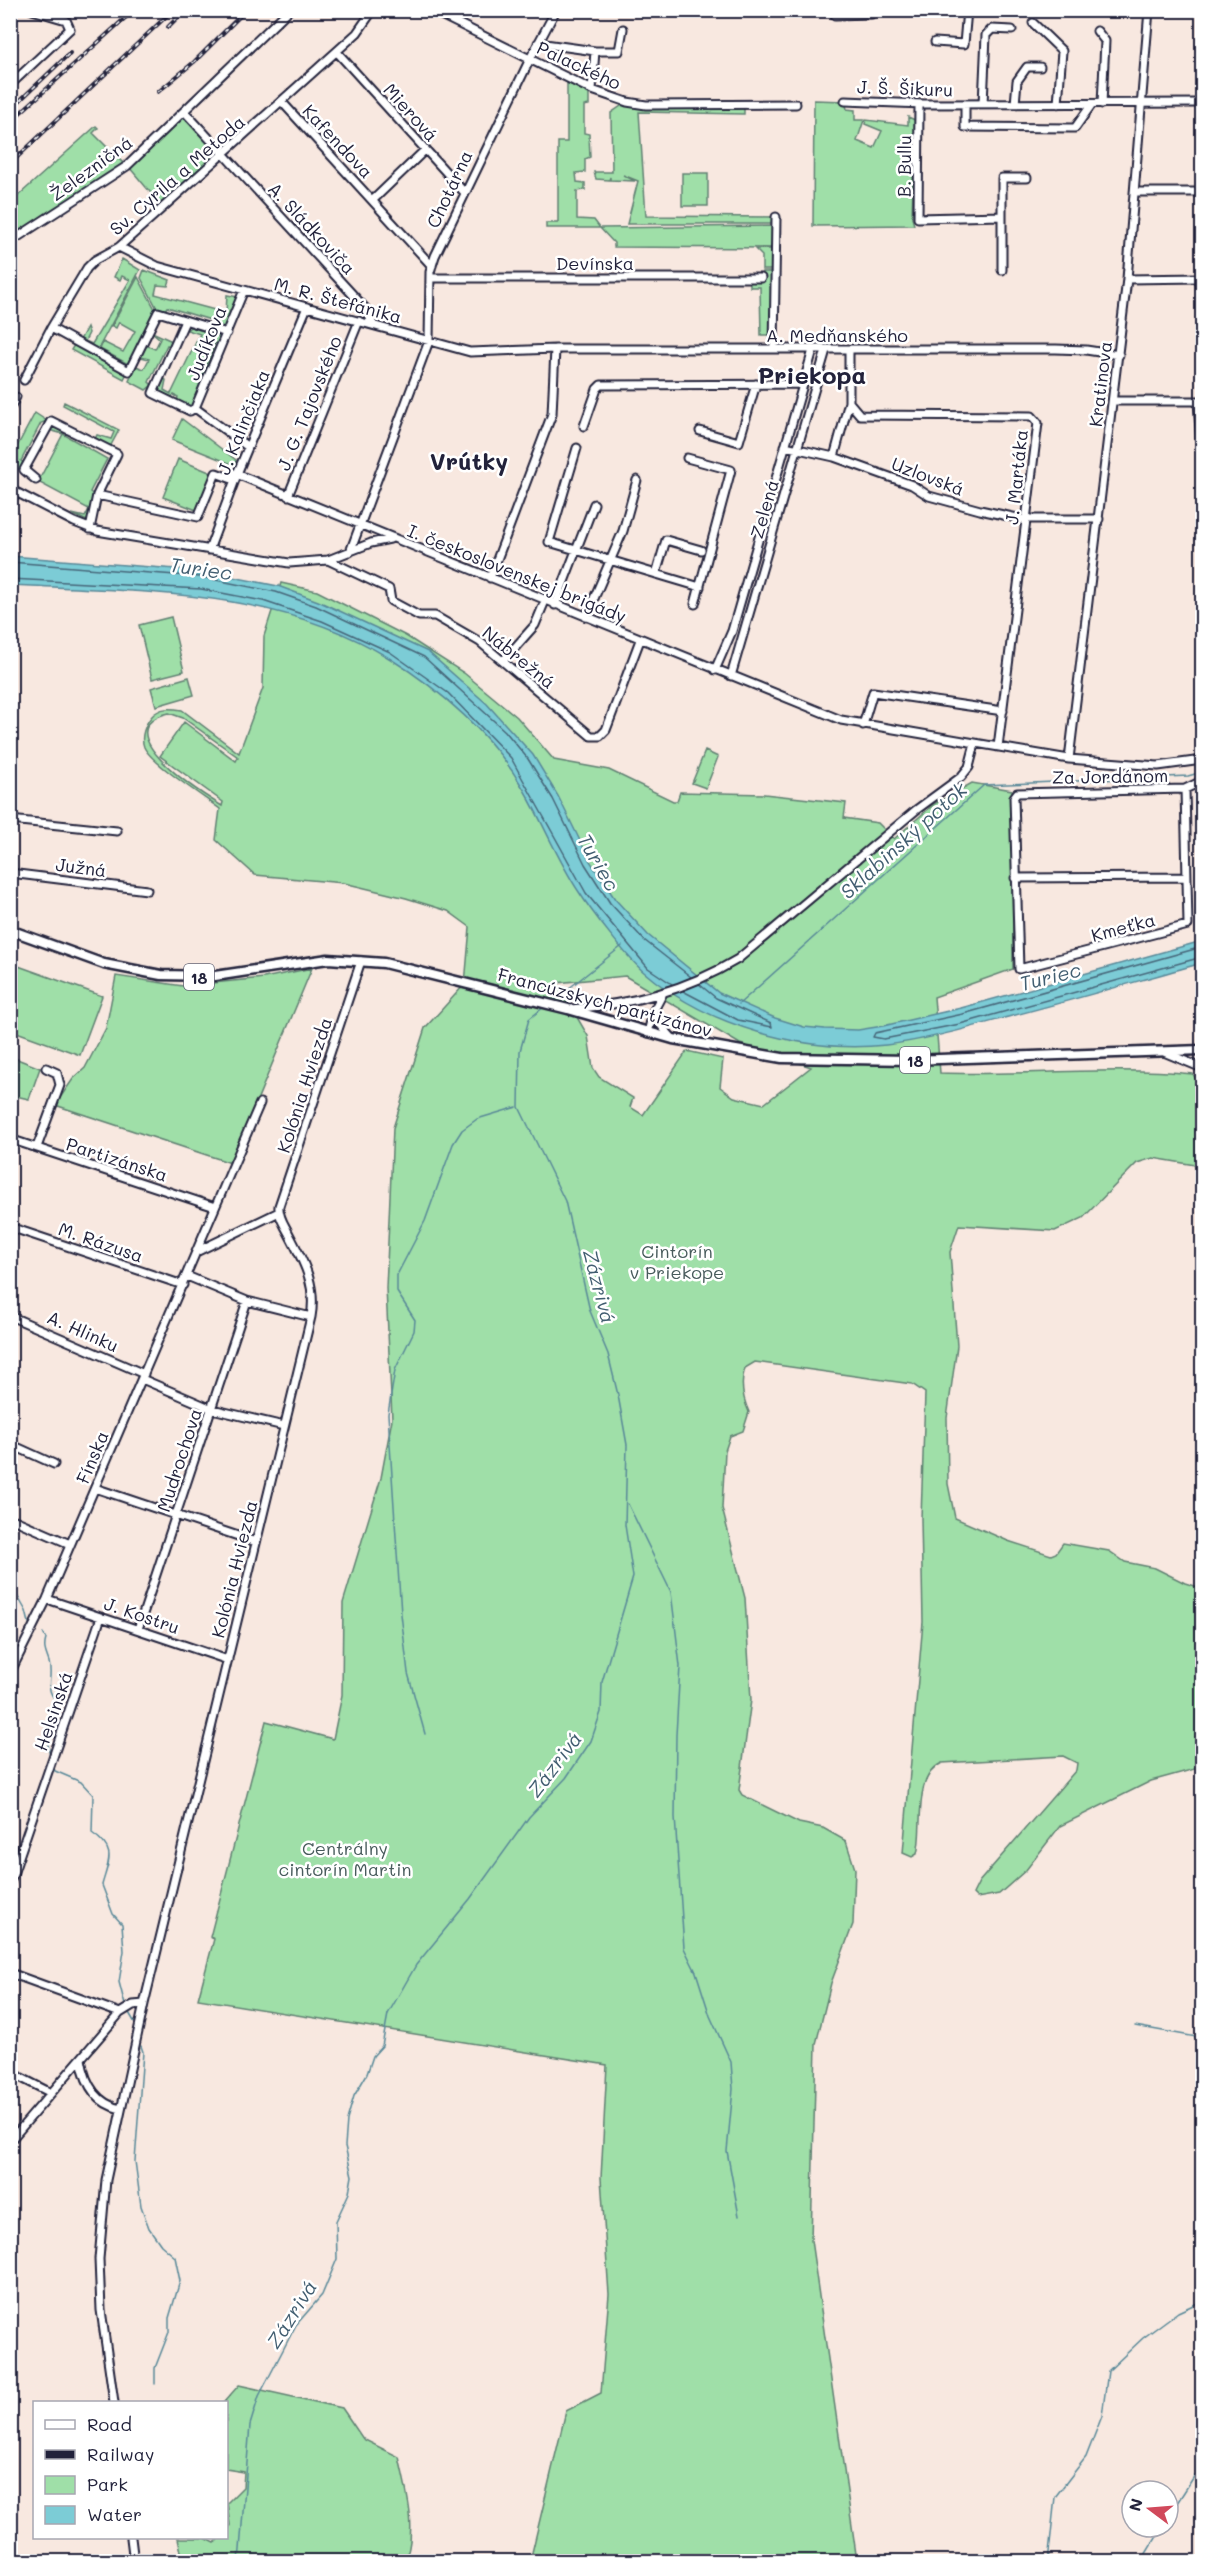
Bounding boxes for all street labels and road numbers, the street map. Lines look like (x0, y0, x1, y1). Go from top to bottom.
street label: Palackého (533, 35, 625, 95)
street label: J. Š. Šikuru (857, 74, 953, 102)
street label: Mierová (378, 78, 444, 146)
street label: Kafendova (297, 99, 379, 183)
street label: Sv. Cyrila a Metoda (104, 110, 250, 240)
street label: Železničná (45, 130, 137, 206)
street label: B. Bullu (891, 135, 917, 197)
street label: Chotárna (421, 146, 477, 232)
street label: A. Sládkoviča (263, 177, 361, 279)
street label: Devínska (556, 251, 634, 275)
street label: M. R. Štefánika (272, 271, 404, 329)
street label: Judíkova (180, 302, 232, 384)
street label: A. Medňanského (766, 323, 908, 347)
street label: J. G. Tajovského (271, 332, 347, 474)
street label: Kratinova (1083, 340, 1117, 428)
street label: J. Kalinčiaka (211, 366, 275, 478)
street label: J. Martáka (999, 428, 1033, 526)
street label: Uzlovská (888, 451, 968, 501)
street label: Zelená (744, 477, 784, 541)
street label: I. československej brigády (404, 518, 630, 628)
street label: Nábrežná (478, 620, 560, 694)
street label: Za Jordánom (1052, 763, 1168, 789)
street label: Južná (54, 852, 108, 882)
street label: Kmeťka (1088, 907, 1158, 947)
street label: Francúzskych partizánov (495, 962, 715, 1042)
road number: 18 (184, 964, 214, 990)
street label: Kolónia Hviezda (271, 1014, 337, 1156)
road number: 18 (900, 1047, 930, 1073)
street label: Partizánska (63, 1131, 171, 1187)
street label: M. Rázusa (55, 1216, 147, 1268)
street label: A. Hlinku (44, 1305, 122, 1357)
street label: Mudrochova (151, 1405, 207, 1515)
street label: Fínska (70, 1427, 114, 1487)
street label: Kolónia Hviezda (205, 1498, 263, 1640)
street label: J. Kostru (101, 1591, 183, 1639)
street label: Helsinská (28, 1668, 78, 1754)

